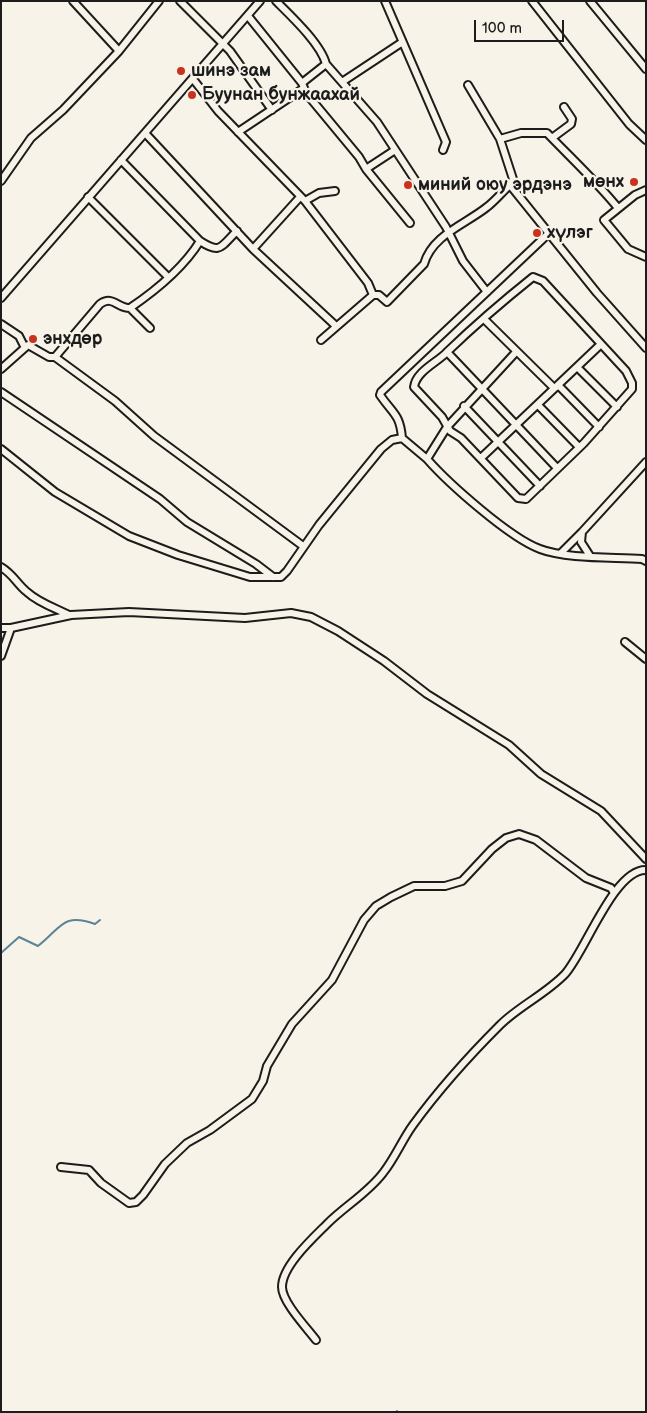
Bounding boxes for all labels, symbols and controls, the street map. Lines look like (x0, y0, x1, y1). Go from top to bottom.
scale bar (477, 10, 567, 42)
text: 100 m (482, 19, 522, 38)
place label: шинэ зам (191, 60, 271, 82)
marker: шинэ зам (175, 65, 187, 77)
place label: Буунан бунжаахай (202, 84, 360, 106)
marker: Буунан бунжаахай (186, 89, 198, 101)
place label: мөнх (583, 171, 624, 193)
place label: миний оюу эрдэнэ (418, 174, 572, 196)
marker: мөнх (628, 176, 640, 188)
marker: миний оюу эрдэнэ (402, 179, 414, 191)
place label: хүлэг (547, 222, 593, 244)
marker: хүлэг (531, 227, 543, 239)
place label: энхдөр (43, 328, 102, 350)
marker: энхдөр (27, 333, 39, 345)

